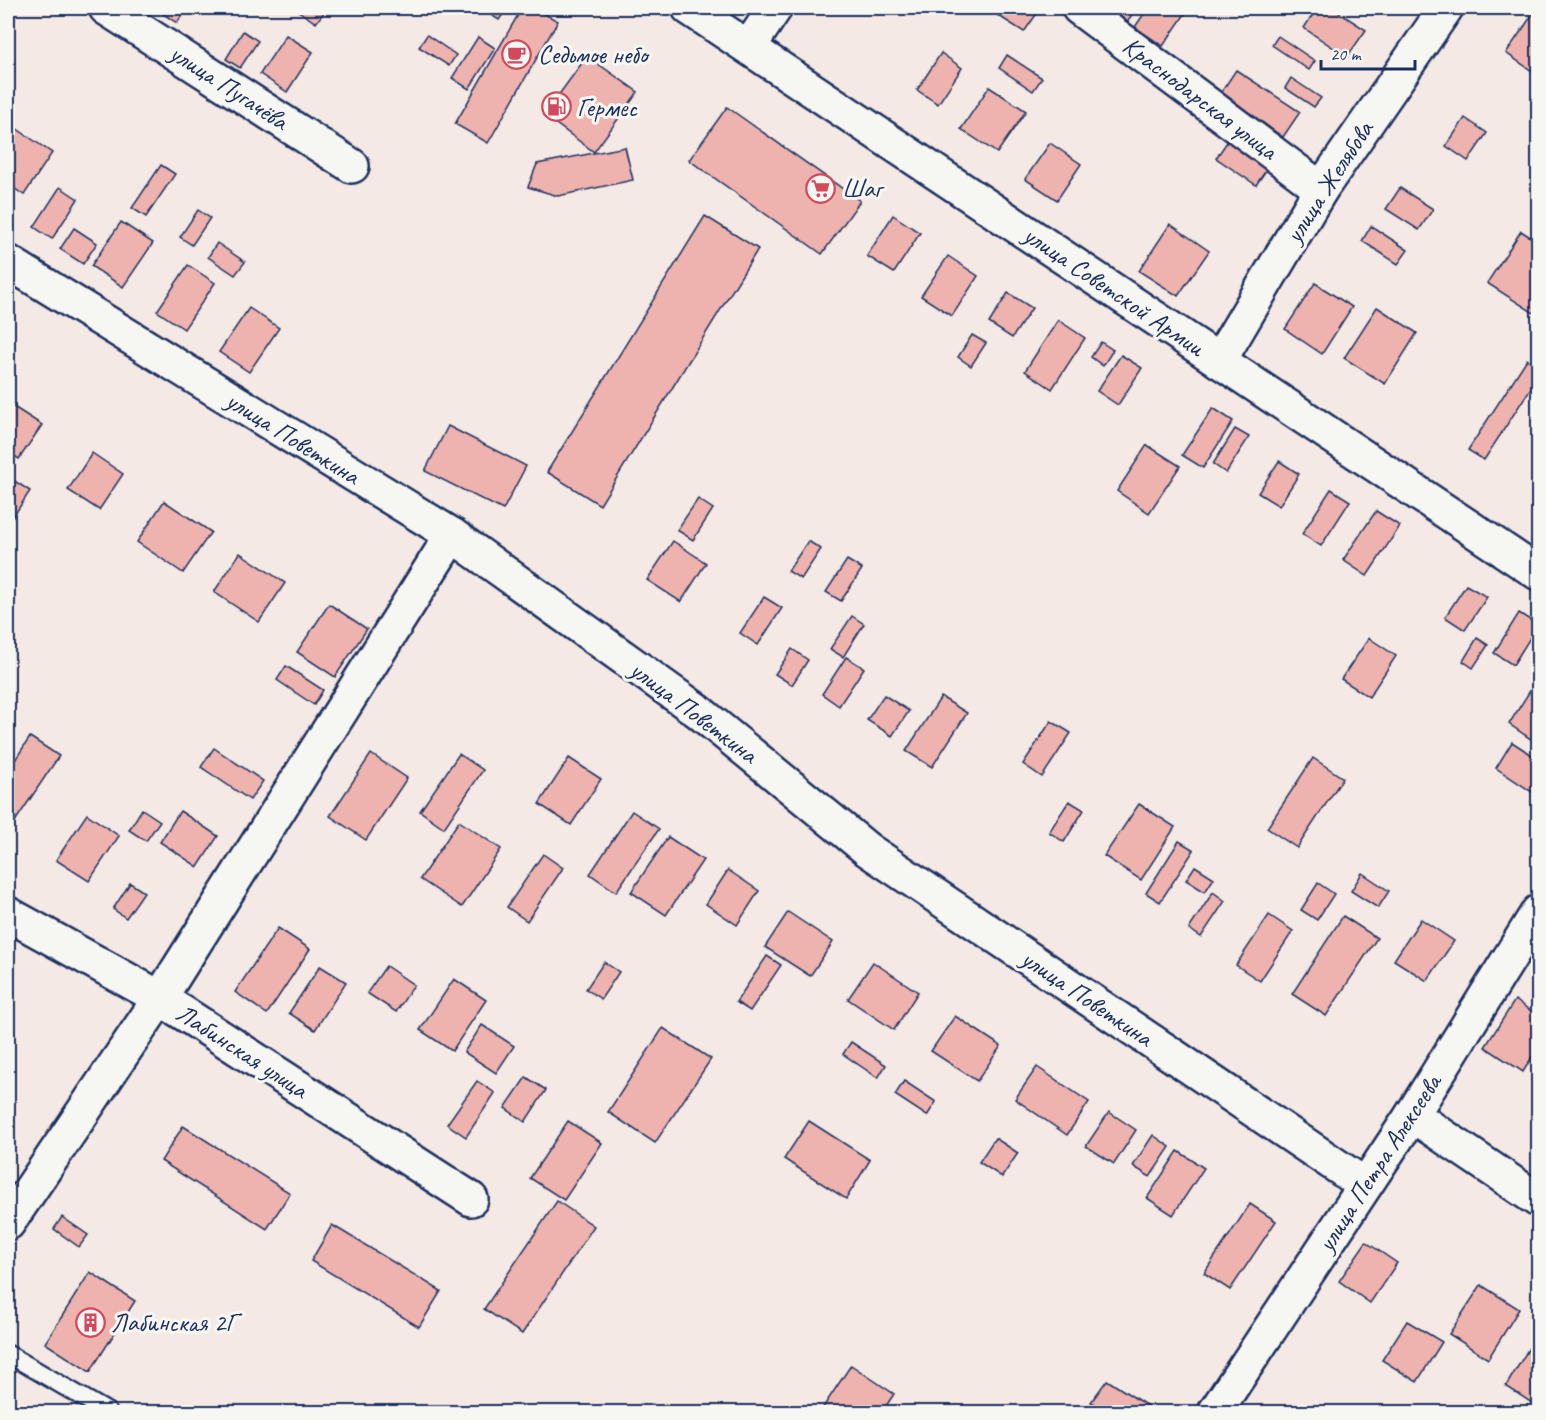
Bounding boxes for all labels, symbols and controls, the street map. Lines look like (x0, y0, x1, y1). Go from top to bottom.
street label: Краснодарская улица (1116, 29, 1285, 168)
scale bar (1321, 33, 1416, 71)
street label: улица Пугачёва (162, 36, 296, 138)
cafe icon: Седьмое небо (501, 38, 533, 70)
place label: Седьмое небо (538, 38, 650, 71)
text: 20 m (1330, 43, 1363, 65)
fuel station icon: Гермес (540, 91, 572, 123)
place label: Гермес (577, 91, 638, 124)
street label: улица Желябова (1276, 114, 1381, 251)
supermarket icon: Шаг (805, 172, 837, 204)
place label: Шаг (842, 172, 885, 205)
street label: улица Советской Армии (1016, 217, 1212, 365)
street label: улица Поветкина (218, 383, 367, 493)
street label: улица Поветкина (622, 652, 766, 772)
street label: улица Поветкина (1013, 941, 1160, 1055)
street label: Лабинская улица (170, 996, 315, 1107)
street label: улица Петра Алексеева (1308, 1066, 1450, 1259)
building icon: Лабинская 2Г (74, 1306, 106, 1338)
place label: Лабинская 2Г (111, 1306, 242, 1339)

